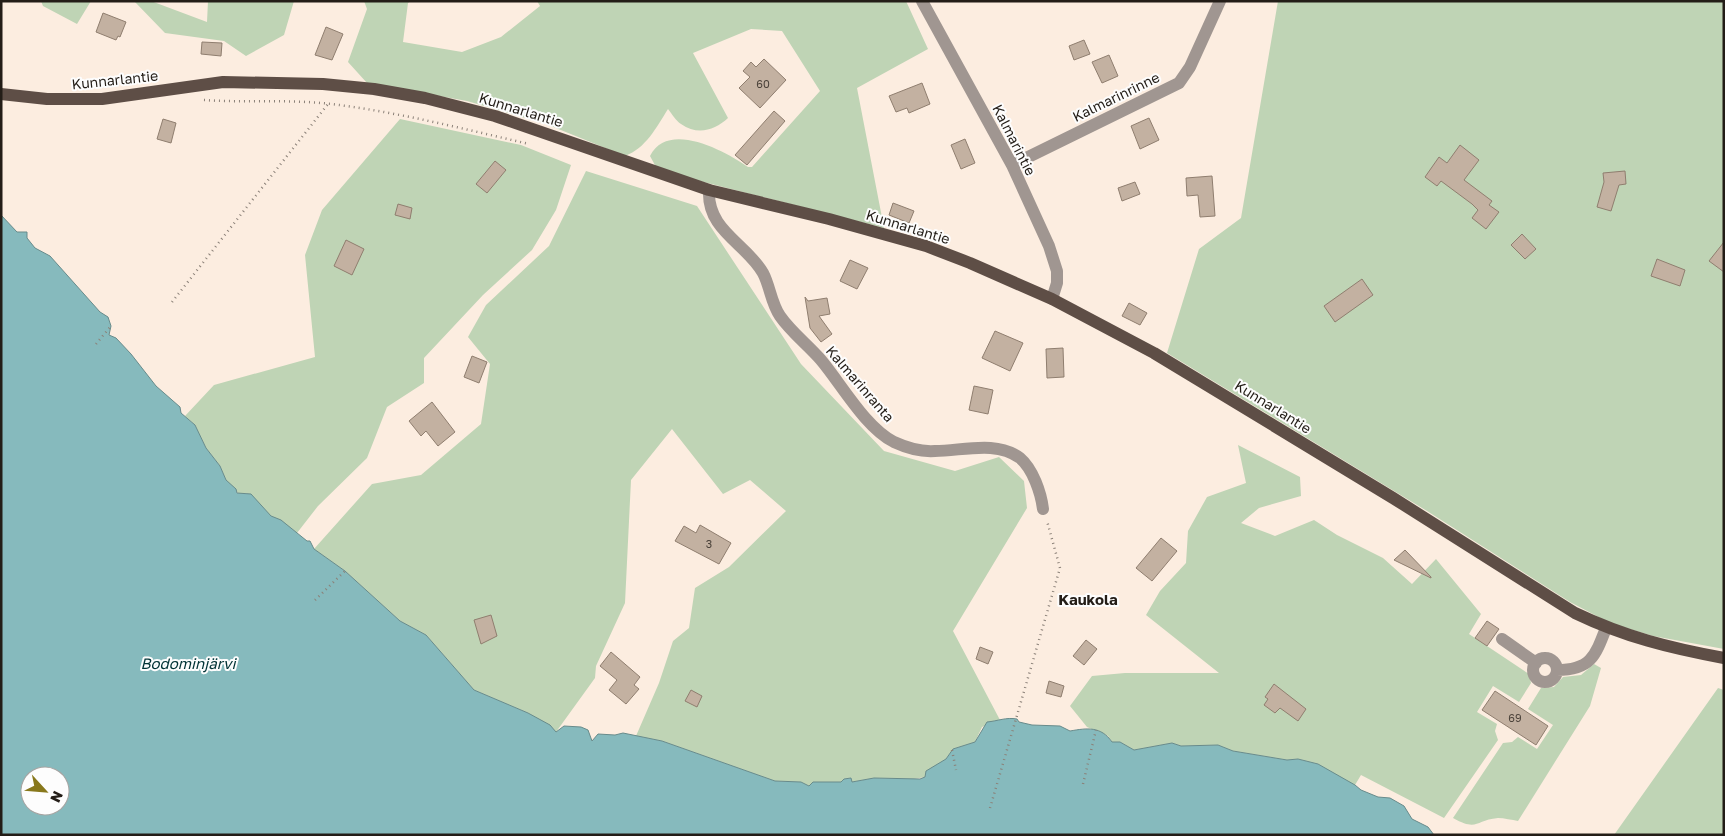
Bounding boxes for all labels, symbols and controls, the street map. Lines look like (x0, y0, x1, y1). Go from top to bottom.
street label: Kunnarlantie (71, 67, 159, 92)
street label: Kalmarinrinne (1070, 68, 1162, 125)
house number: 60 (756, 77, 770, 90)
street label: Kunnarlantie (477, 89, 565, 130)
street label: Kalmarintie (989, 101, 1040, 178)
street label: Kunnarlantie (864, 206, 952, 247)
street label: Kalmarinranta (823, 342, 898, 425)
street label: Kunnarlantie (1232, 376, 1315, 437)
house number: 3 (706, 537, 712, 550)
district label: Kaukola (1058, 590, 1118, 608)
water label: Bodominjärvi (140, 654, 237, 673)
house number: 69 (1508, 711, 1522, 724)
north arrow (20, 766, 70, 816)
text: N (47, 788, 67, 805)

